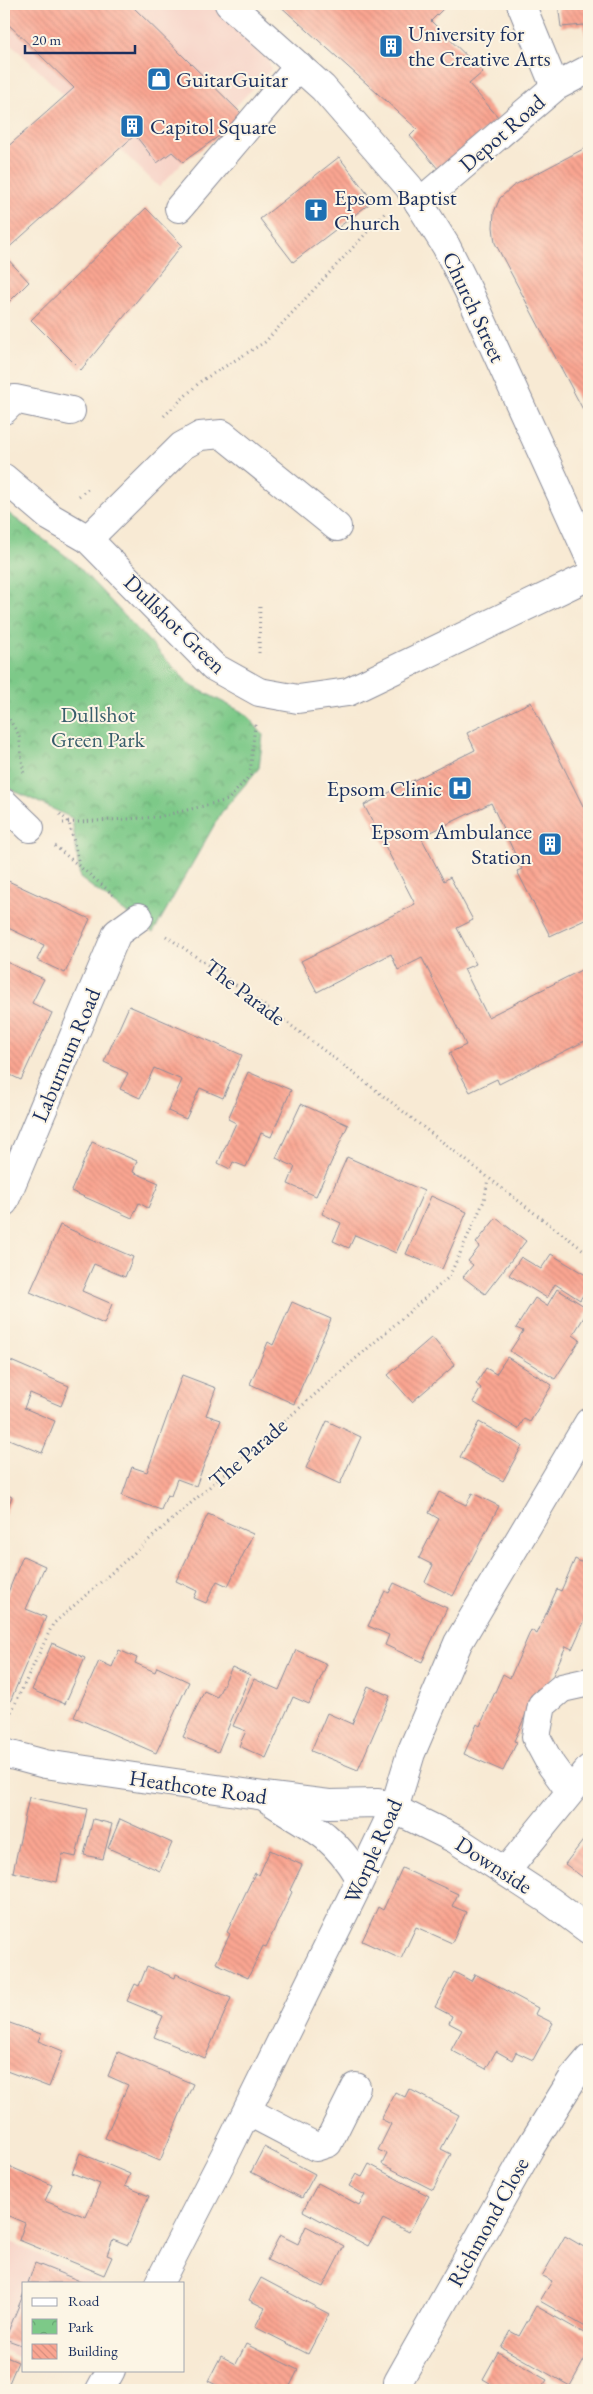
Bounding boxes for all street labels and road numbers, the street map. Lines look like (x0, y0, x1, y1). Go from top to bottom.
street label: Depot Road (453, 87, 552, 178)
street label: Church Street (436, 247, 512, 367)
street label: Dullshot Green (118, 568, 233, 680)
street label: The Parade (198, 952, 292, 1032)
street label: Laburnum Road (25, 983, 108, 1126)
street label: The Parade (203, 1411, 294, 1495)
street label: Heathcote Road (127, 1763, 270, 1811)
street label: Worple Road (337, 1793, 409, 1908)
street label: Downside (450, 1829, 538, 1901)
street label: Richmond Close (440, 2152, 536, 2292)

